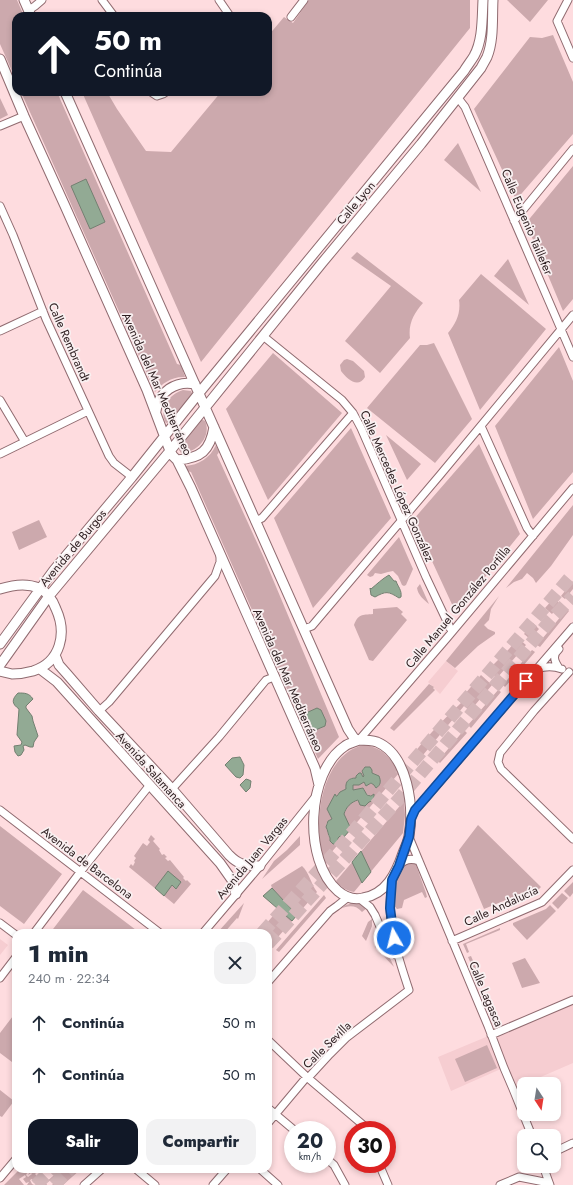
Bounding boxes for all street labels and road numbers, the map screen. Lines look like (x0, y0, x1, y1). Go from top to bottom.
street label: Calle Eugenio Taillefer (497, 166, 558, 279)
street label: Calle Lyon (332, 177, 380, 229)
street label: Calle Rembrandt (44, 300, 94, 384)
street label: Avenida del Mar Mediterráneo (117, 310, 197, 459)
street label: Calle Mercedes López González (355, 407, 439, 565)
street label: Avenida de Burgos (35, 505, 111, 591)
street label: Calle Manuel González Portilla (401, 541, 515, 672)
street label: Avenida del Mar Mediterráneo (248, 606, 328, 755)
street label: Avenida Salamanca (112, 728, 191, 813)
street label: Avenida Juan Vargas (212, 813, 292, 903)
street label: Avenida de Barcelona (37, 823, 137, 904)
street label: Calle Andalucía (461, 881, 541, 931)
street label: Calle Lagasca (464, 959, 508, 1030)
street label: Calle Sevilla (299, 1017, 356, 1073)

